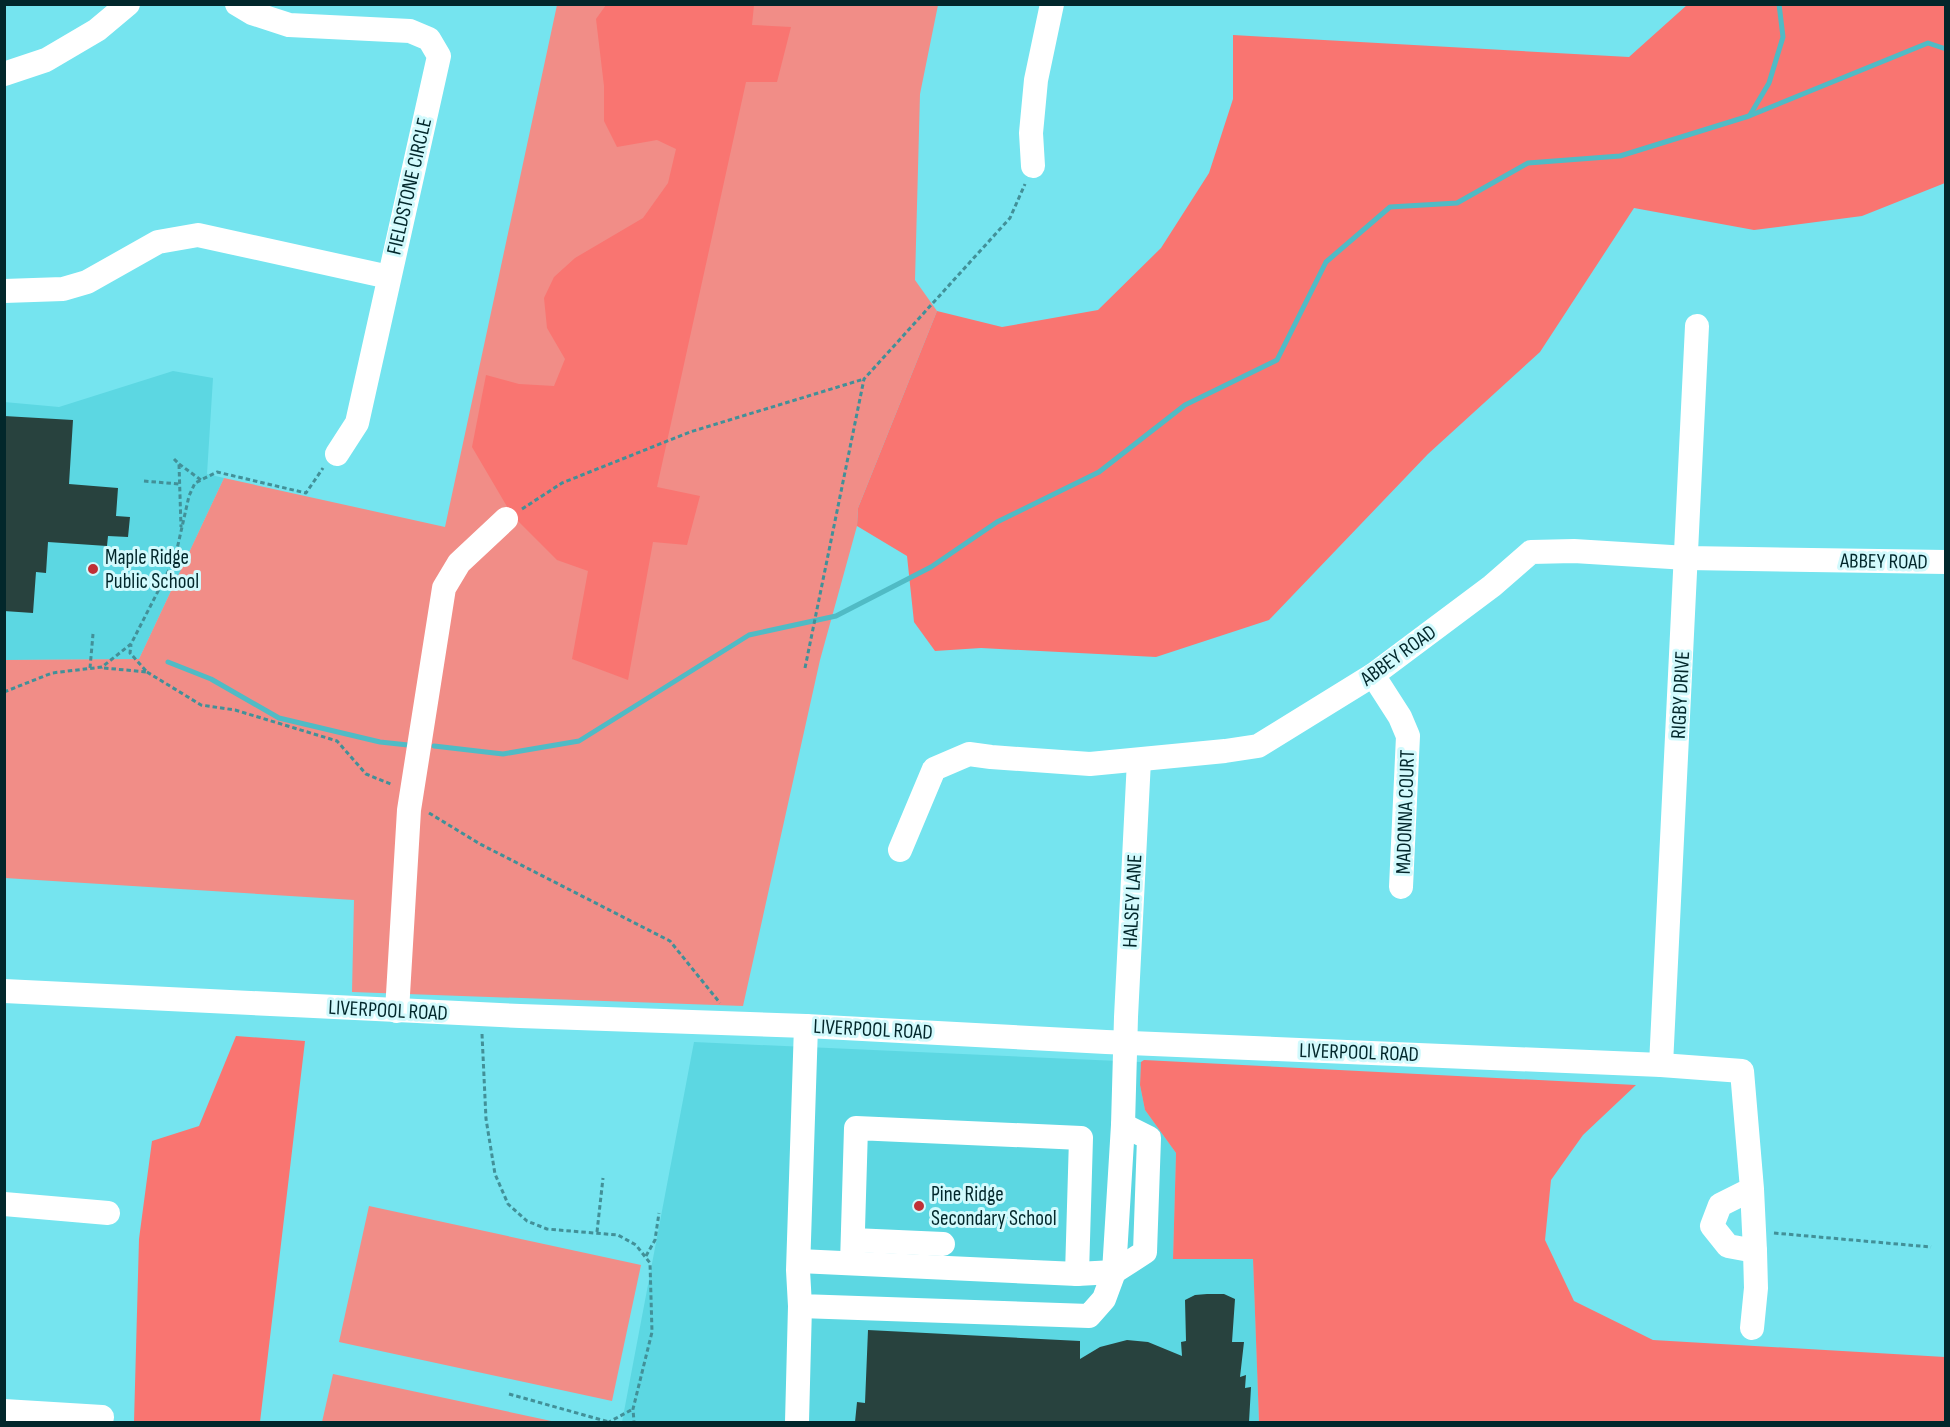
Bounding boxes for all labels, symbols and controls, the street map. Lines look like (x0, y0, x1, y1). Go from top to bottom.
street label: FIELDSTONE CIRCLE (382, 115, 437, 257)
place label: Maple Ridge Public School (105, 545, 199, 594)
street label: ABBEY ROAD (1839, 548, 1928, 575)
marker: Maple Ridge Public School (86, 562, 100, 576)
street label: ABBEY ROAD (1355, 620, 1441, 692)
street label: RIGBY DRIVE (1666, 650, 1695, 740)
street label: MADONNA COURT (1391, 749, 1420, 875)
street label: HALSEY LANE (1118, 854, 1147, 948)
street label: LIVERPOOL ROAD (328, 995, 448, 1026)
street label: LIVERPOOL ROAD (813, 1014, 933, 1045)
street label: LIVERPOOL ROAD (1299, 1038, 1419, 1067)
place label: Pine Ridge Secondary School (931, 1182, 1057, 1231)
marker: Pine Ridge Secondary School (912, 1199, 926, 1213)

